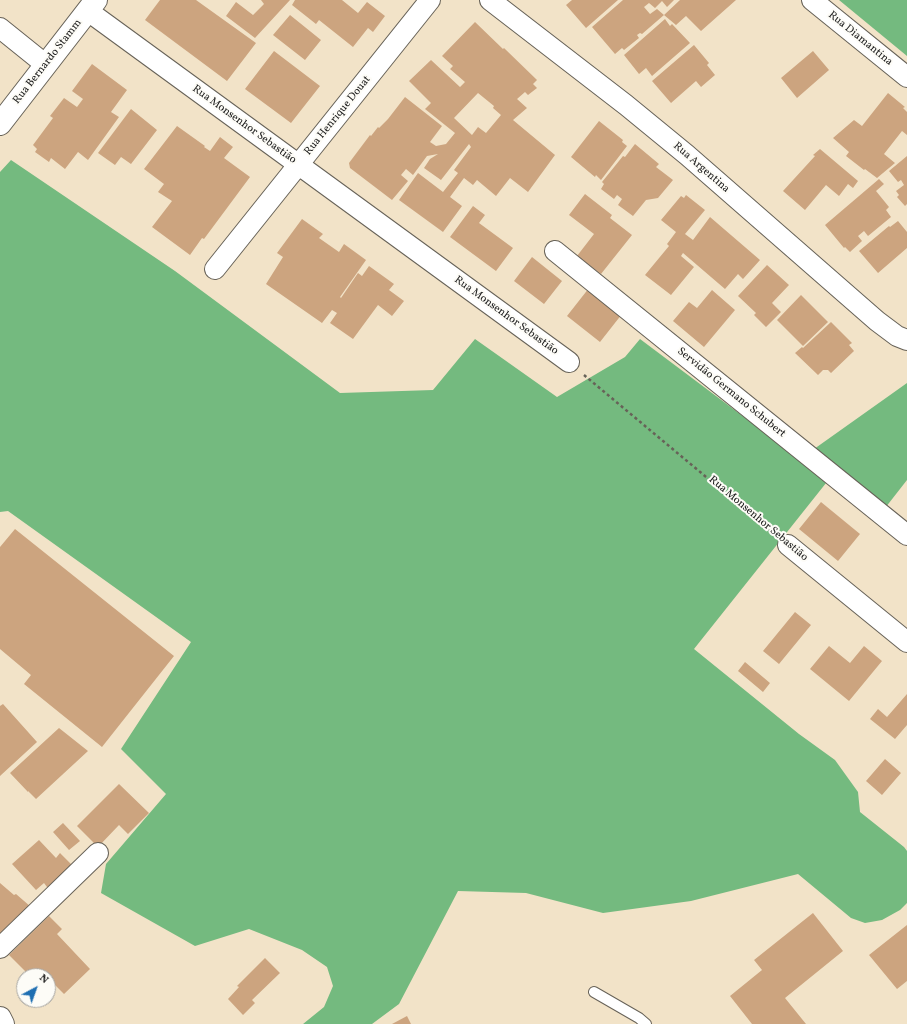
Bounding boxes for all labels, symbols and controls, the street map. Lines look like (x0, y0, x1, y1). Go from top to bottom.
street label: Rua Diamantina (825, 9, 895, 69)
street label: Rua Bernardo Stamm (11, 17, 85, 107)
street label: Rua Henrique Douat (302, 74, 374, 158)
street label: Rua Monsenhor Sebastião (189, 83, 299, 167)
street label: Rua Argentina (670, 140, 732, 196)
street label: Rua Monsenhor Sebastião (451, 274, 561, 358)
street label: Servidão Germano Schubert (674, 345, 788, 441)
street label: Rua Monsenhor Sebastião (706, 474, 810, 564)
north arrow (16, 968, 56, 1008)
text: N (36, 971, 51, 988)

